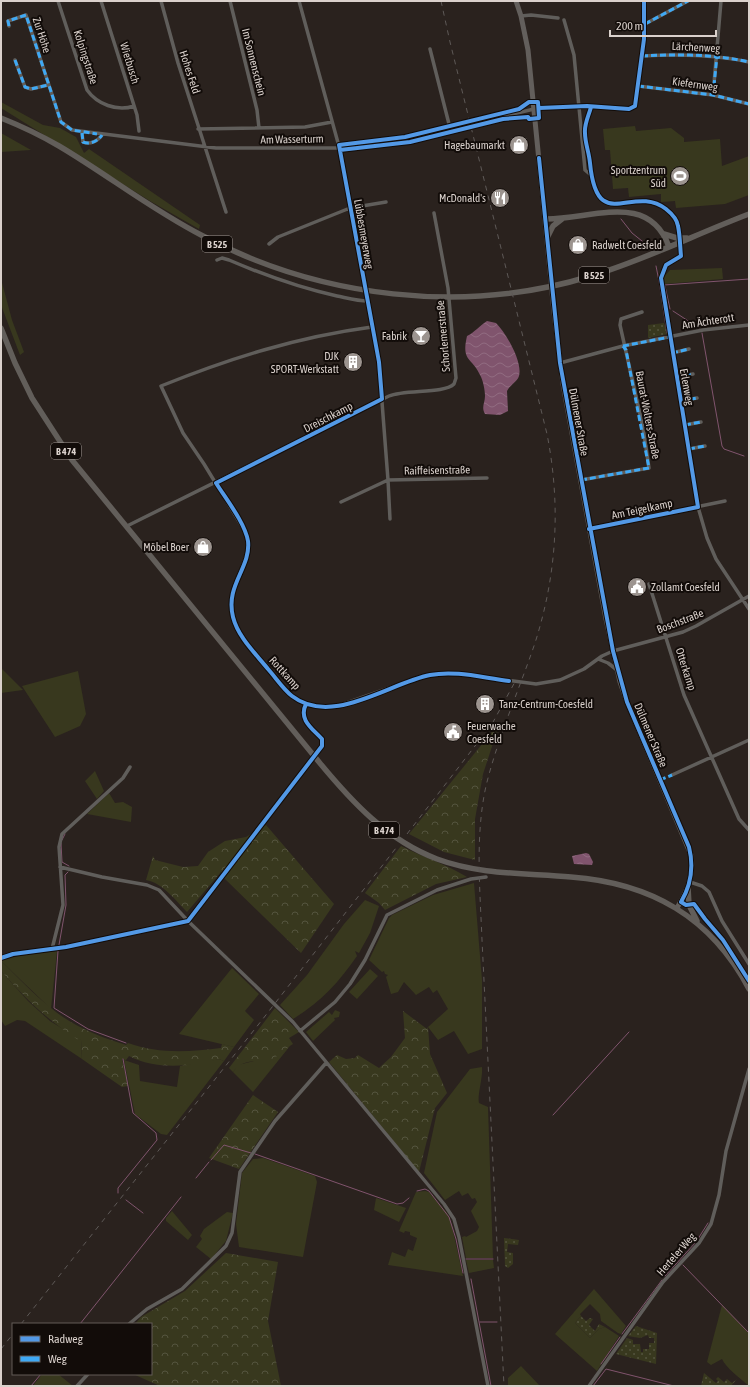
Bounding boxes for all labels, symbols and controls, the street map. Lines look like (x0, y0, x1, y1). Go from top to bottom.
scale bar (610, 12, 716, 38)
street label: Zur Höhe (31, 16, 53, 54)
text: 200 m (616, 19, 643, 33)
street label: Im Sonnenschein (240, 27, 268, 97)
street label: Kolpingstraße (72, 28, 100, 86)
street label: Lärchenweg (671, 40, 721, 54)
street label: Wietbusch (118, 41, 142, 85)
street label: Hohes Feld (177, 49, 203, 95)
street label: Kiefernweg (672, 75, 719, 93)
street label: Am Wasserturm (260, 132, 324, 146)
shop icon: Hagebaumarkt (508, 134, 530, 156)
place label: Hagebaumarkt (444, 139, 505, 151)
place label: Sportzentrum Süd (611, 164, 666, 189)
sports icon: Sportzentrum Süd (669, 165, 691, 187)
restaurant icon: McDonald's (489, 187, 511, 209)
place label: McDonald's (439, 192, 486, 204)
street label: Lübbesmeyerweg (352, 198, 376, 270)
shop icon: Radwelt Coesfeld (567, 234, 589, 256)
road number: B 525 (202, 236, 232, 252)
place label: Radwelt Coesfeld (592, 239, 662, 251)
road number: B 525 (579, 267, 609, 283)
street label: Schorlemerstraße (434, 300, 452, 372)
street label: Am Ächterott (681, 311, 735, 331)
bar icon: Fabrik (410, 325, 432, 347)
place label: Fabrik (382, 330, 407, 342)
place label: DJK SPORT-Werkstatt (271, 350, 340, 375)
building icon: DJK SPORT-Werkstatt (342, 351, 364, 373)
street label: Erlenweg (678, 368, 696, 407)
street label: Baurat-Wolters-Straße (634, 370, 662, 460)
street label: Dülmener Straße (567, 387, 591, 457)
street label: Dreischkamp (302, 400, 354, 434)
road number: B 474 (51, 443, 81, 459)
street label: Raiffeisenstraße (404, 463, 470, 477)
street label: Am Teigelkamp (610, 497, 674, 521)
shop icon: Möbel Boer (192, 536, 214, 558)
place label: Möbel Boer (143, 541, 190, 553)
public building icon: Zollamt Coesfeld (626, 576, 648, 598)
place label: Zollamt Coesfeld (651, 581, 720, 593)
street label: Boschstraße (655, 607, 705, 635)
street label: Otterkamp (673, 646, 699, 692)
street label: Rottkamp (267, 654, 303, 692)
building icon: Tanz-Centrum-Coesfeld (474, 693, 496, 715)
place label: Tanz-Centrum-Coesfeld (499, 698, 593, 710)
street label: Dülmener Straße (632, 701, 670, 769)
place label: Feuerwache Coesfeld (467, 720, 516, 745)
public building icon: Feuerwache Coesfeld (442, 721, 464, 743)
road number: B 474 (369, 822, 399, 838)
street label: Herteler Weg (654, 1230, 698, 1278)
legend (12, 1323, 152, 1375)
text: Radweg (48, 1332, 84, 1346)
text: Weg (48, 1352, 68, 1366)

